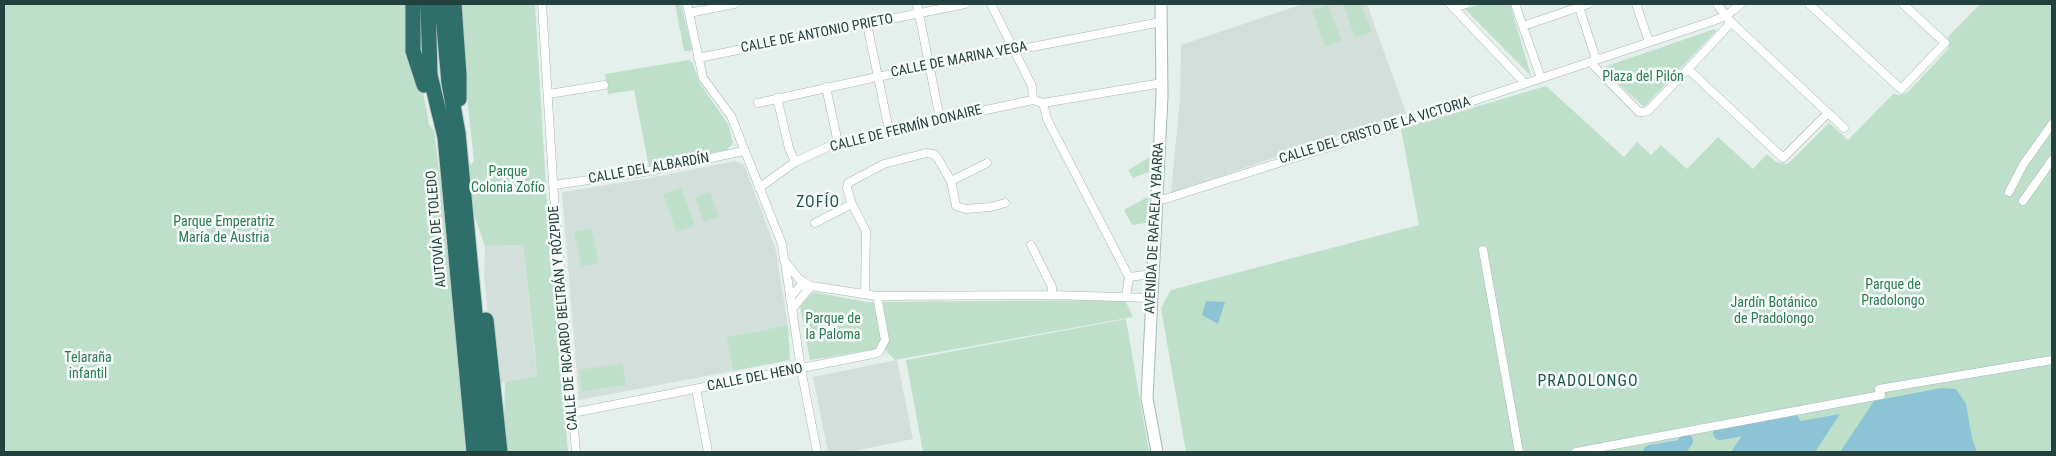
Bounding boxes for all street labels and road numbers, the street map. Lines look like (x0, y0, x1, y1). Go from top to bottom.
street label: CALLE DE ANTONIO PRIETO (739, 11, 895, 57)
street label: CALLE DE MARINA VEGA (889, 39, 1029, 81)
street label: CALLE DEL CRISTO DE LA VICTORIA (1277, 94, 1473, 168)
street label: CALLE DE FERMÍN DONAIRE (828, 102, 984, 156)
street label: AVENIDA DE RAFAELA YBARRA (1142, 142, 1168, 314)
street label: CALLE DEL ALBARDÍN (587, 150, 711, 188)
street label: AUTOVÍA DE TOLEDO (424, 170, 450, 288)
street label: CALLE DE RICARDO BELTRÁN Y RÓZPIDE (546, 205, 582, 431)
street label: CALLE DEL HENO (706, 360, 804, 396)

